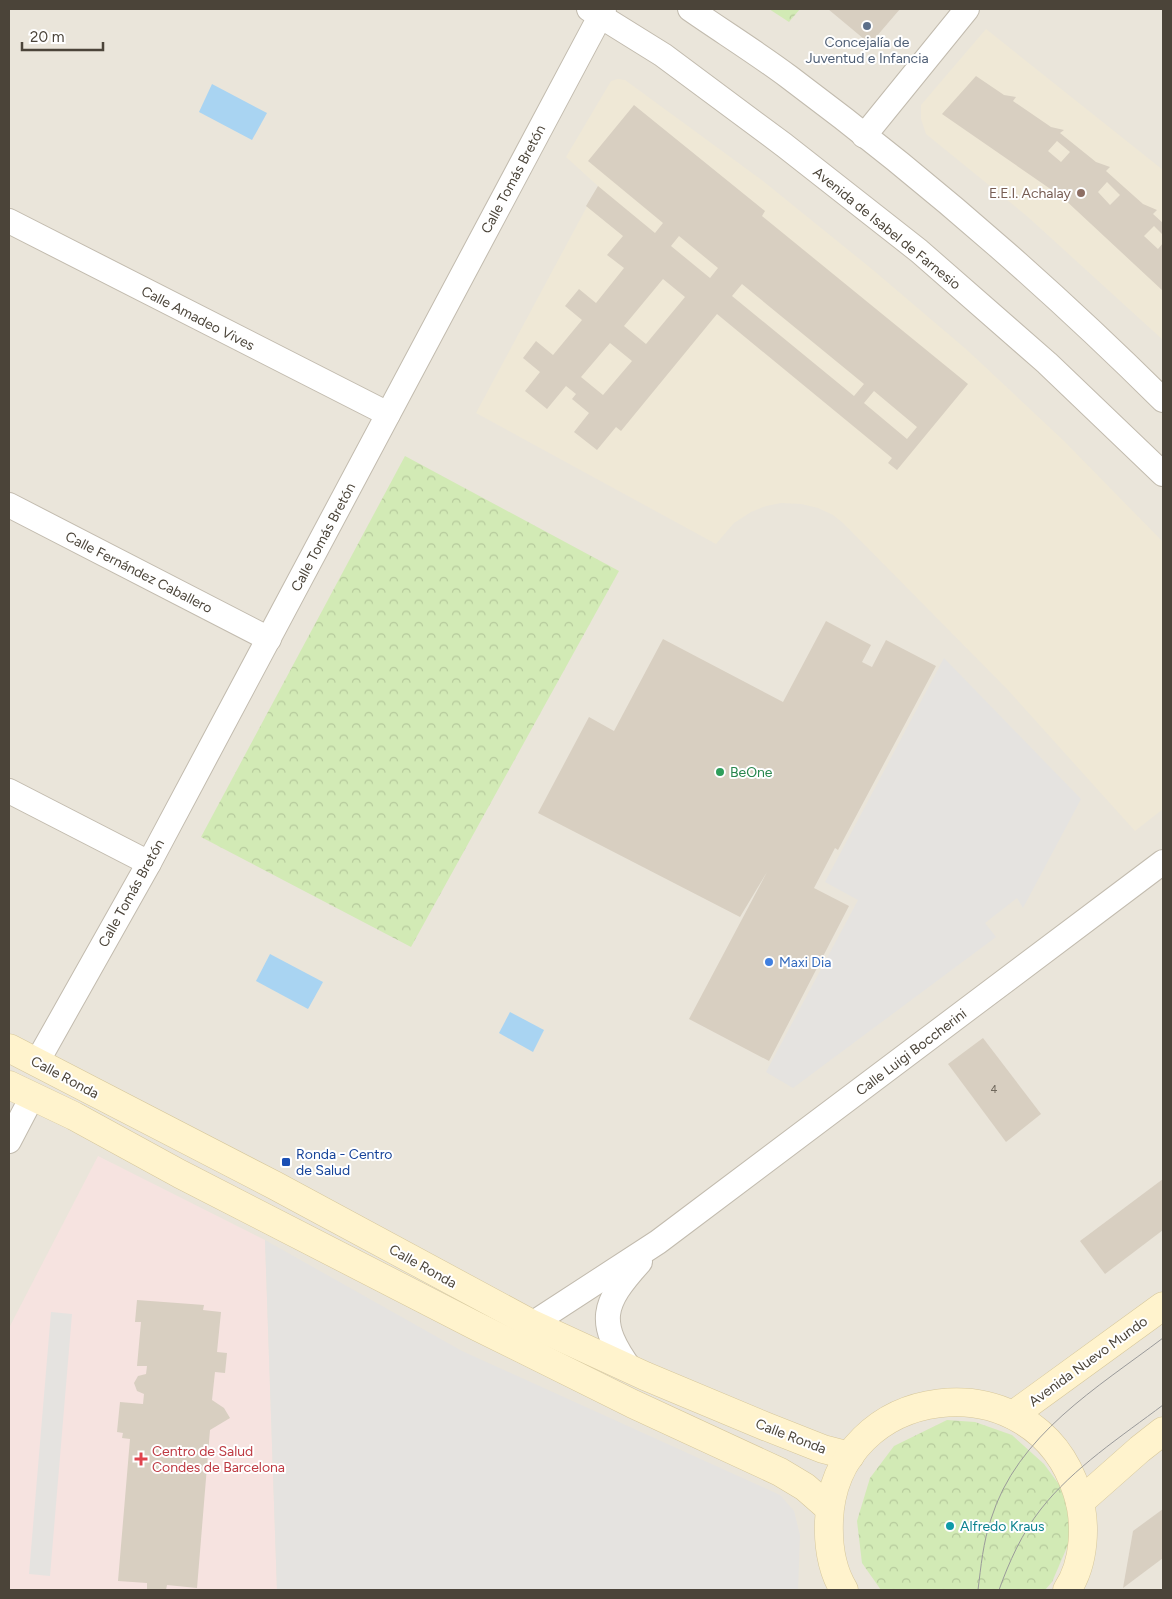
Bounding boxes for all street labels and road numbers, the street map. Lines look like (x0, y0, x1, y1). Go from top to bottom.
street label: Calle Tomás Bretón (478, 122, 549, 236)
street label: Avenida de Isabel de Farnesio (809, 164, 964, 293)
street label: Calle Amadeo Vives (138, 283, 257, 354)
street label: Calle Tomás Bretón (288, 480, 359, 594)
street label: Calle Fernández Caballero (62, 528, 215, 617)
street label: Calle Tomás Bretón (95, 836, 168, 950)
street label: Calle Luigi Boccherini (853, 1005, 970, 1100)
street label: Calle Ronda (28, 1052, 102, 1102)
street label: Calle Ronda (386, 1241, 459, 1292)
street label: Avenida Nuevo Mundo (1026, 1313, 1151, 1410)
street label: Calle Ronda (753, 1415, 829, 1458)

